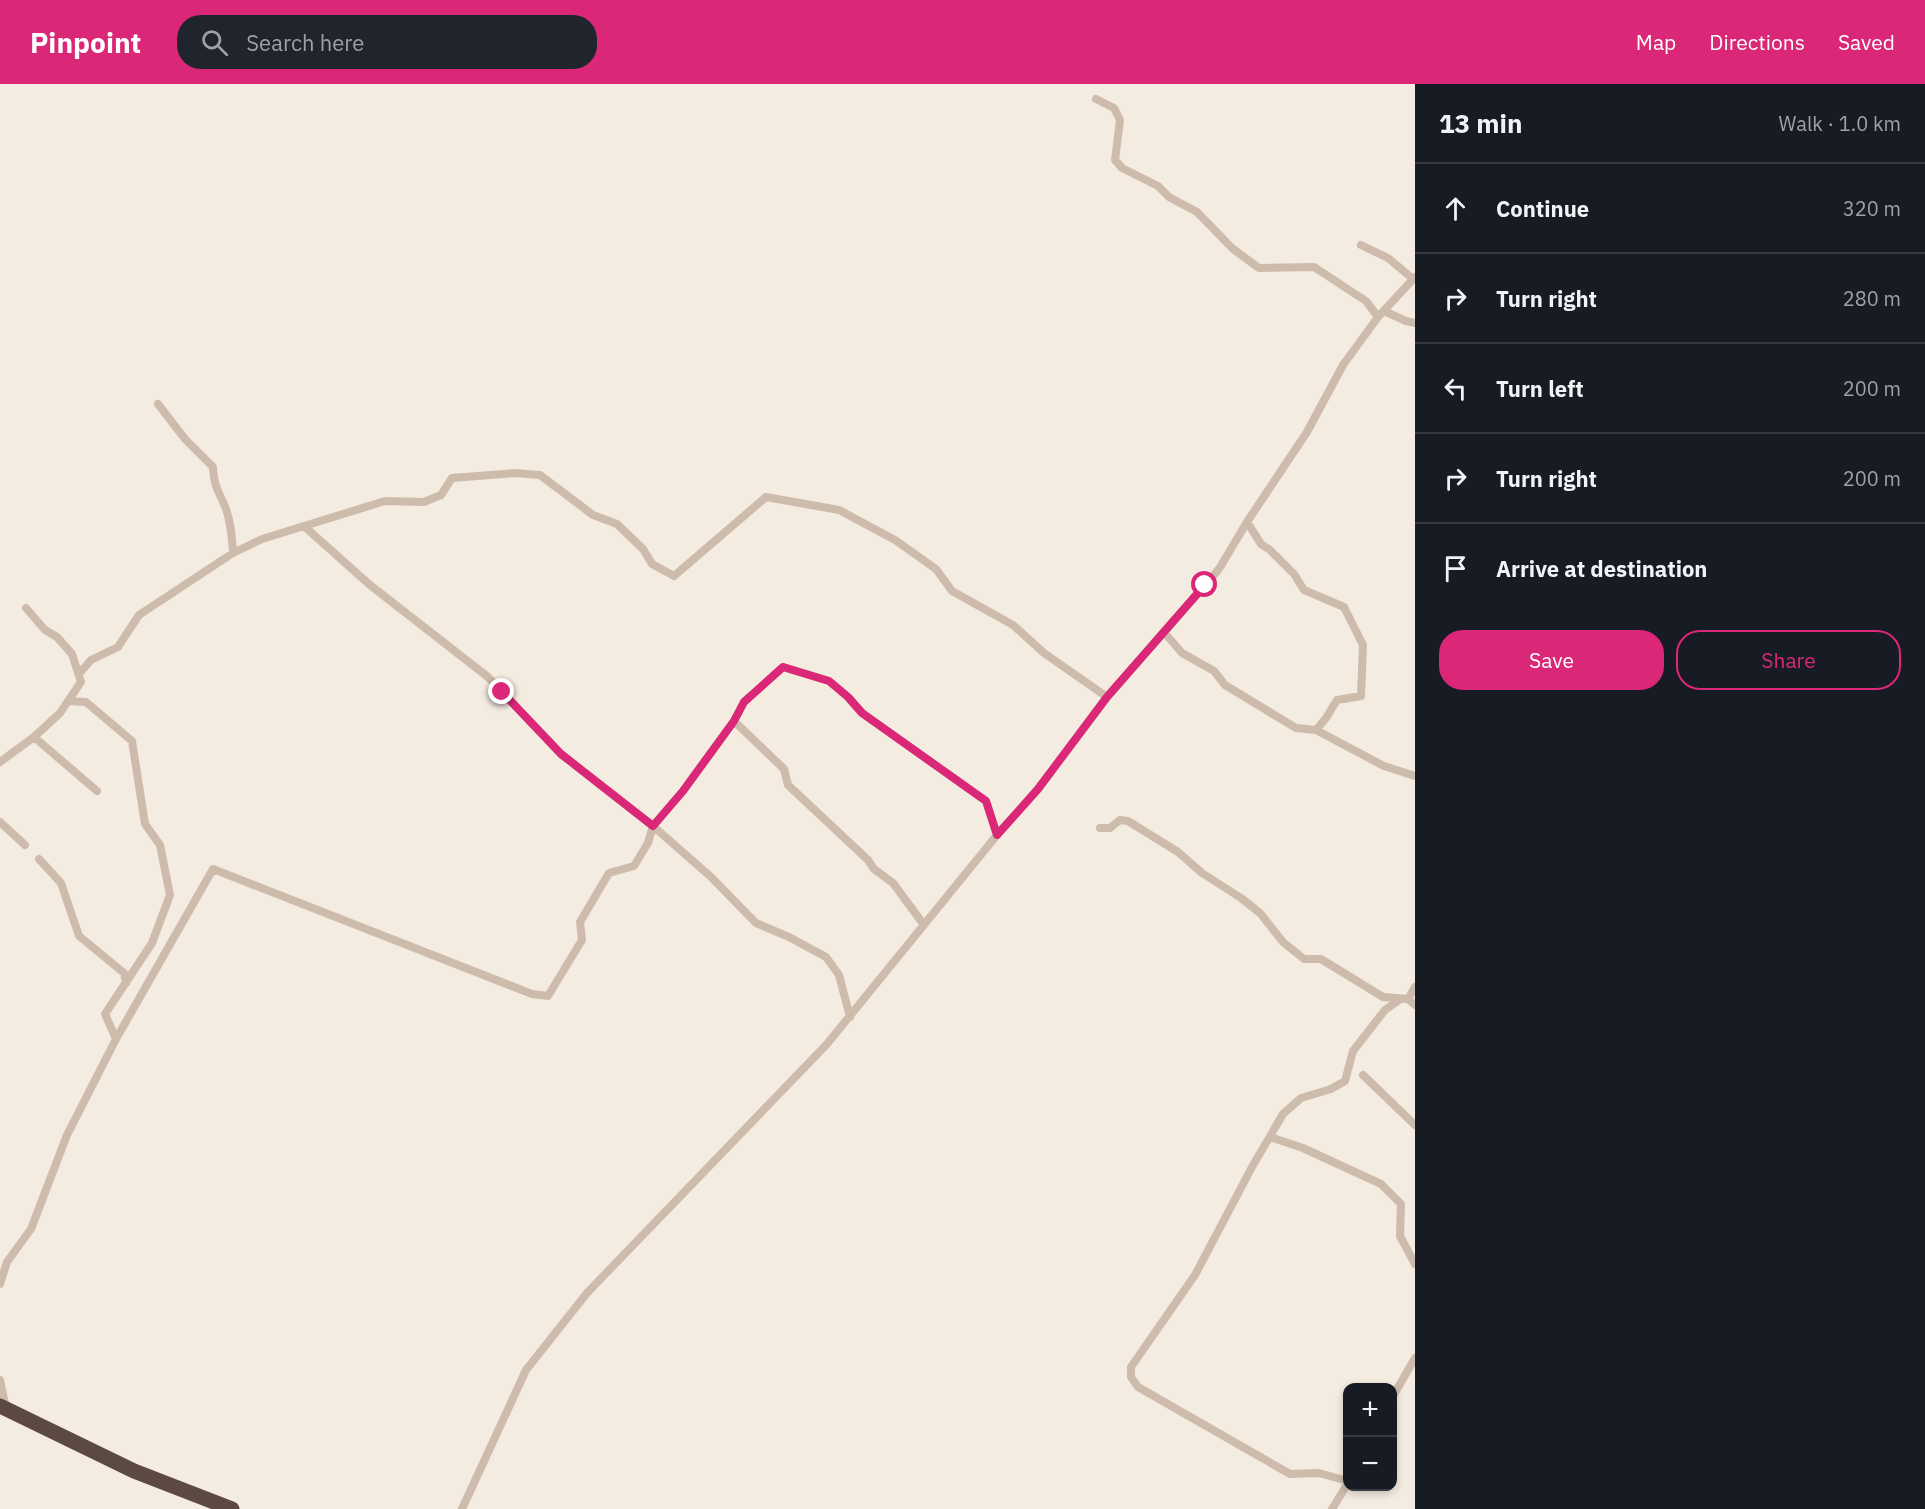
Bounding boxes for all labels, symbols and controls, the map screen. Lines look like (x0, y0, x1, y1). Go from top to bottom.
search box (177, 15, 597, 69)
text: Pinpoint (30, 24, 141, 61)
icon: search (198, 26, 231, 59)
text: Search here (246, 28, 364, 57)
text: Map (1636, 28, 1676, 56)
text: Directions (1709, 28, 1805, 56)
text: Saved (1838, 28, 1895, 56)
text: 13 min (1439, 106, 1523, 140)
text: Walk · 1.0 km (1779, 110, 1901, 137)
icon: ahead (1439, 192, 1472, 225)
text: Continue (1496, 194, 1589, 223)
text: 320 m (1843, 195, 1901, 222)
icon: right (1439, 282, 1472, 315)
text: Turn right (1496, 284, 1597, 313)
text: 280 m (1843, 285, 1901, 312)
icon: left (1439, 372, 1472, 405)
text: Turn left (1496, 374, 1584, 403)
text: 200 m (1843, 375, 1901, 402)
icon: right (1439, 462, 1472, 495)
text: Turn right (1496, 464, 1597, 493)
text: 200 m (1843, 465, 1901, 492)
icon: arrive (1439, 552, 1472, 585)
text: Arrive at destination (1496, 554, 1707, 583)
route start (1191, 571, 1217, 597)
button: Save (1439, 630, 1664, 690)
button: Share (1676, 630, 1901, 690)
route end (488, 678, 514, 704)
map controls (1343, 1383, 1397, 1491)
button: + (1343, 1383, 1397, 1437)
button: − (1343, 1437, 1397, 1491)

